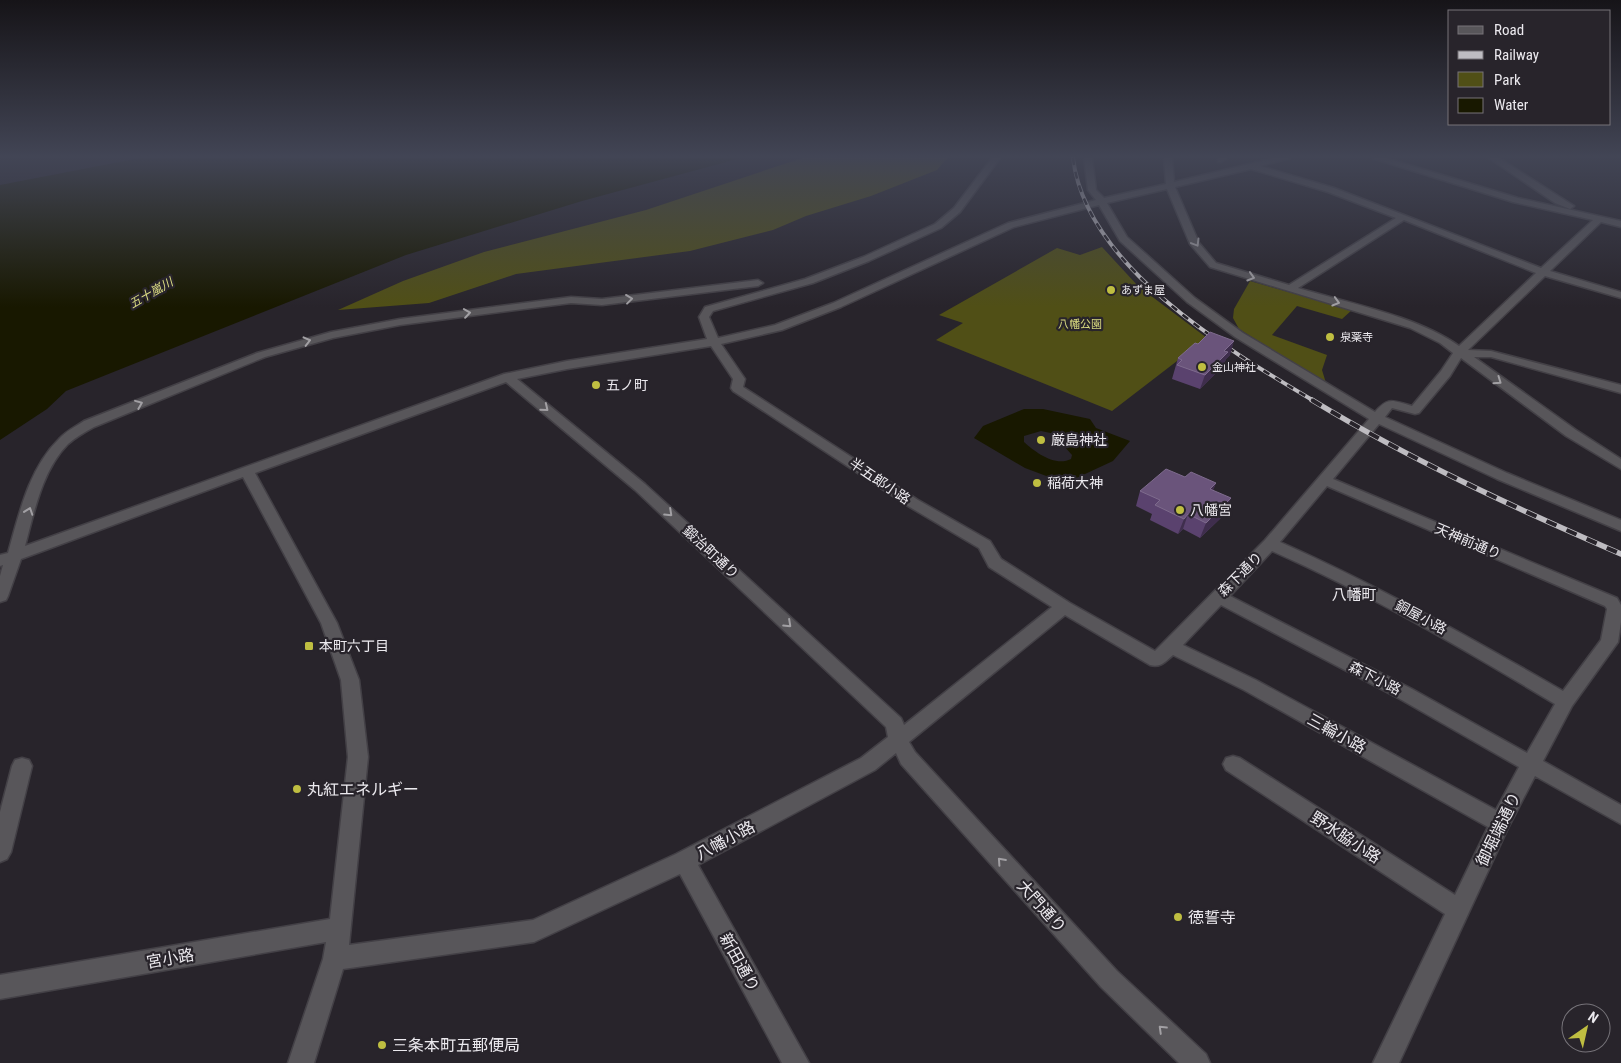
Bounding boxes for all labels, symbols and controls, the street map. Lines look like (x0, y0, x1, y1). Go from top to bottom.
legend (1448, 10, 1611, 125)
text: Road (1494, 21, 1524, 39)
text: Railway (1494, 46, 1539, 64)
text: Park (1494, 71, 1521, 89)
text: Water (1494, 96, 1529, 114)
one-way arrow (1190, 237, 1200, 246)
one-way arrow (1246, 271, 1254, 281)
water label: 五十嵐川 (127, 274, 177, 311)
marker: あずま屋 (1105, 284, 1117, 296)
place label: あずま屋 (1121, 284, 1165, 297)
one-way arrow (625, 294, 633, 305)
one-way arrow (1331, 296, 1339, 306)
one-way arrow (464, 308, 472, 319)
park label: 八幡公園 (1058, 318, 1102, 331)
marker: 泉薬寺 (1324, 331, 1336, 343)
place label: 泉薬寺 (1340, 331, 1373, 344)
one-way arrow (303, 336, 311, 346)
marker: 金山神社 (1196, 361, 1208, 373)
place label: 金山神社 (1212, 361, 1256, 374)
one-way arrow (1492, 375, 1502, 384)
place label: 五ノ町 (606, 377, 648, 393)
marker: 五ノ町 (590, 379, 602, 391)
one-way arrow (134, 400, 143, 411)
one-way arrow (540, 403, 549, 412)
place label: 厳島神社 (1051, 432, 1107, 448)
marker: 厳島神社 (1035, 434, 1047, 446)
street label: 半五郎小路 (847, 455, 913, 507)
place label: 稲荷大神 (1047, 475, 1103, 491)
marker: 稲荷大神 (1031, 477, 1043, 489)
place label: 八幡宮 (1190, 502, 1232, 518)
marker: 八幡宮 (1174, 504, 1186, 516)
one-way arrow (23, 507, 33, 515)
one-way arrow (664, 508, 673, 517)
street label: 天神前通り (1433, 520, 1503, 562)
street label: 鍛治町通り (680, 522, 742, 582)
street label: 森下通り (1215, 549, 1265, 599)
district label: 八幡町 (1331, 586, 1377, 604)
street label: 銅屋小路 (1393, 597, 1449, 637)
one-way arrow (783, 618, 792, 627)
place label: 本町六丁目 (319, 638, 389, 654)
marker: 本町六丁目 (303, 640, 315, 652)
street label: 森下小路 (1346, 658, 1404, 698)
street label: 三輪小路 (1304, 710, 1369, 757)
place label: 丸紅エネルギー (307, 780, 419, 799)
marker: 丸紅エネルギー (291, 783, 303, 795)
street label: 御堀端通り (1472, 789, 1525, 869)
street label: 野水脇小路 (1307, 808, 1384, 867)
street label: 八幡小路 (693, 817, 758, 864)
one-way arrow (998, 858, 1007, 867)
street label: 大門通り (1013, 876, 1070, 936)
place label: 徳誓寺 (1188, 908, 1236, 927)
marker: 徳誓寺 (1172, 911, 1184, 923)
street label: 新田通り (716, 930, 763, 995)
street label: 宮小路 (145, 945, 195, 972)
north arrow (1561, 1003, 1611, 1053)
text: N (1585, 1008, 1601, 1026)
one-way arrow (1158, 1026, 1167, 1035)
place label: 三条本町五郵便局 (392, 1036, 520, 1055)
marker: 三条本町五郵便局 (376, 1039, 388, 1051)

